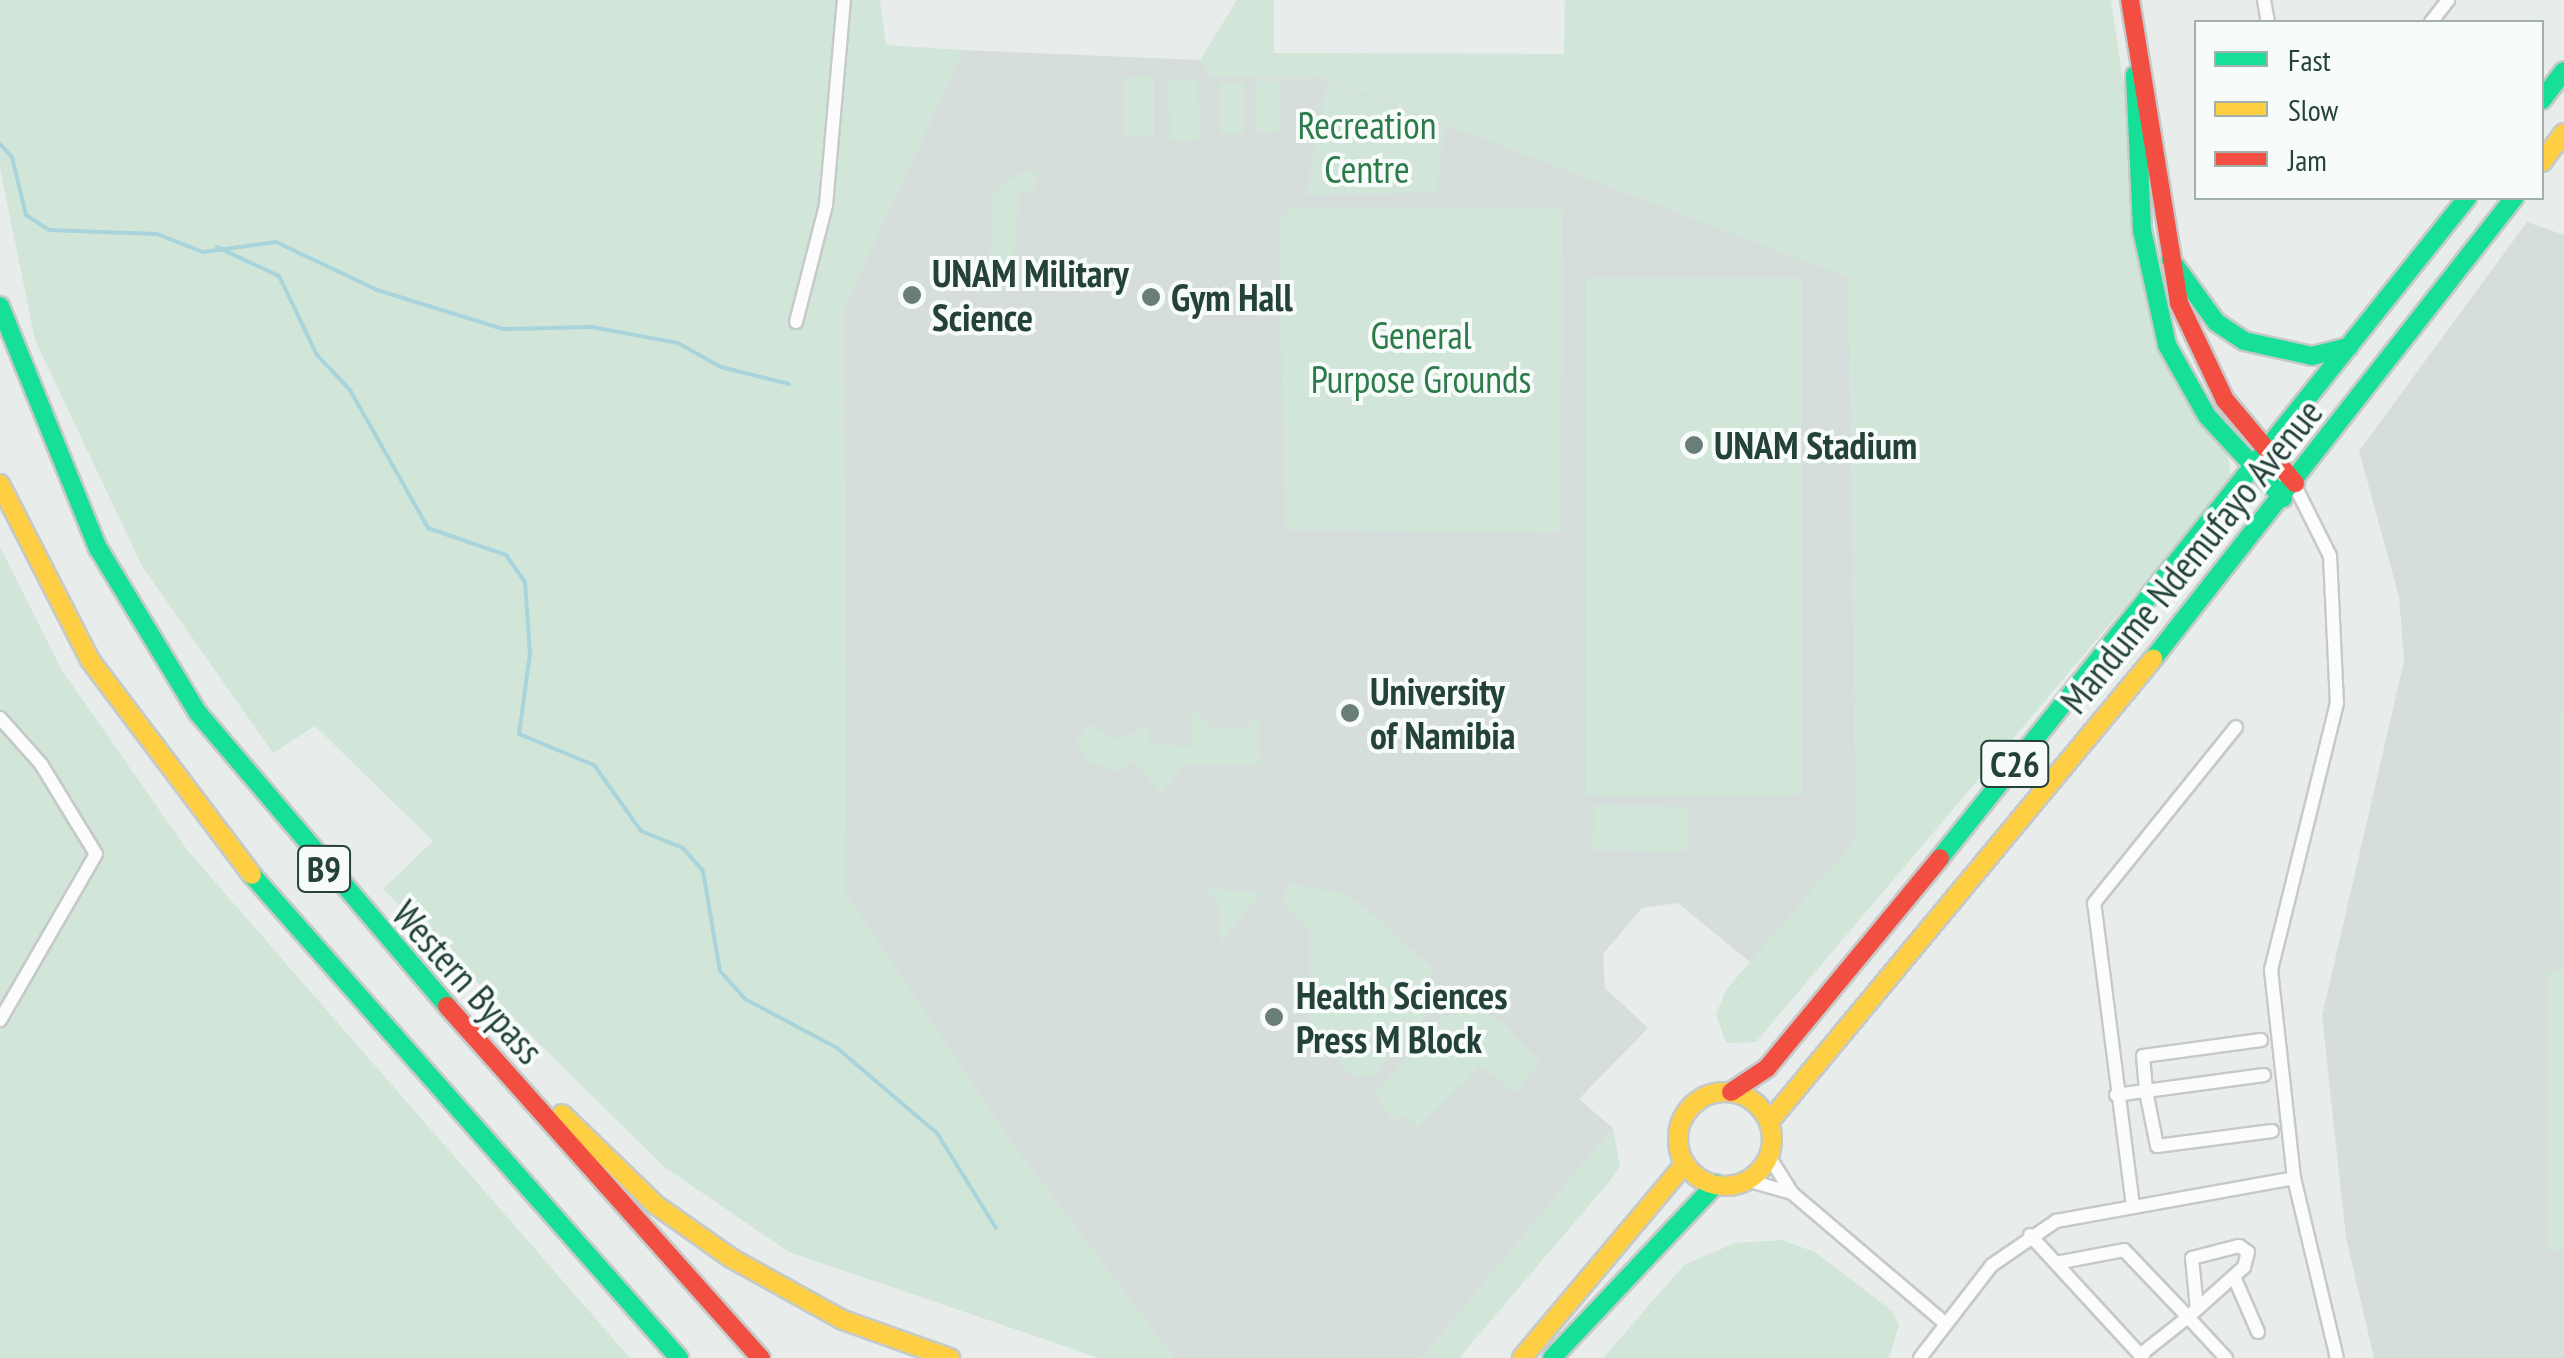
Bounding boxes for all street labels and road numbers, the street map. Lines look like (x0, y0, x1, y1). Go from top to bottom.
street label: Mandume Ndemufayo Avenue (2050, 390, 2332, 722)
road number: C26 (1980, 734, 2050, 794)
road number: B9 (296, 839, 352, 899)
street label: Western Bypass (383, 891, 553, 1073)

